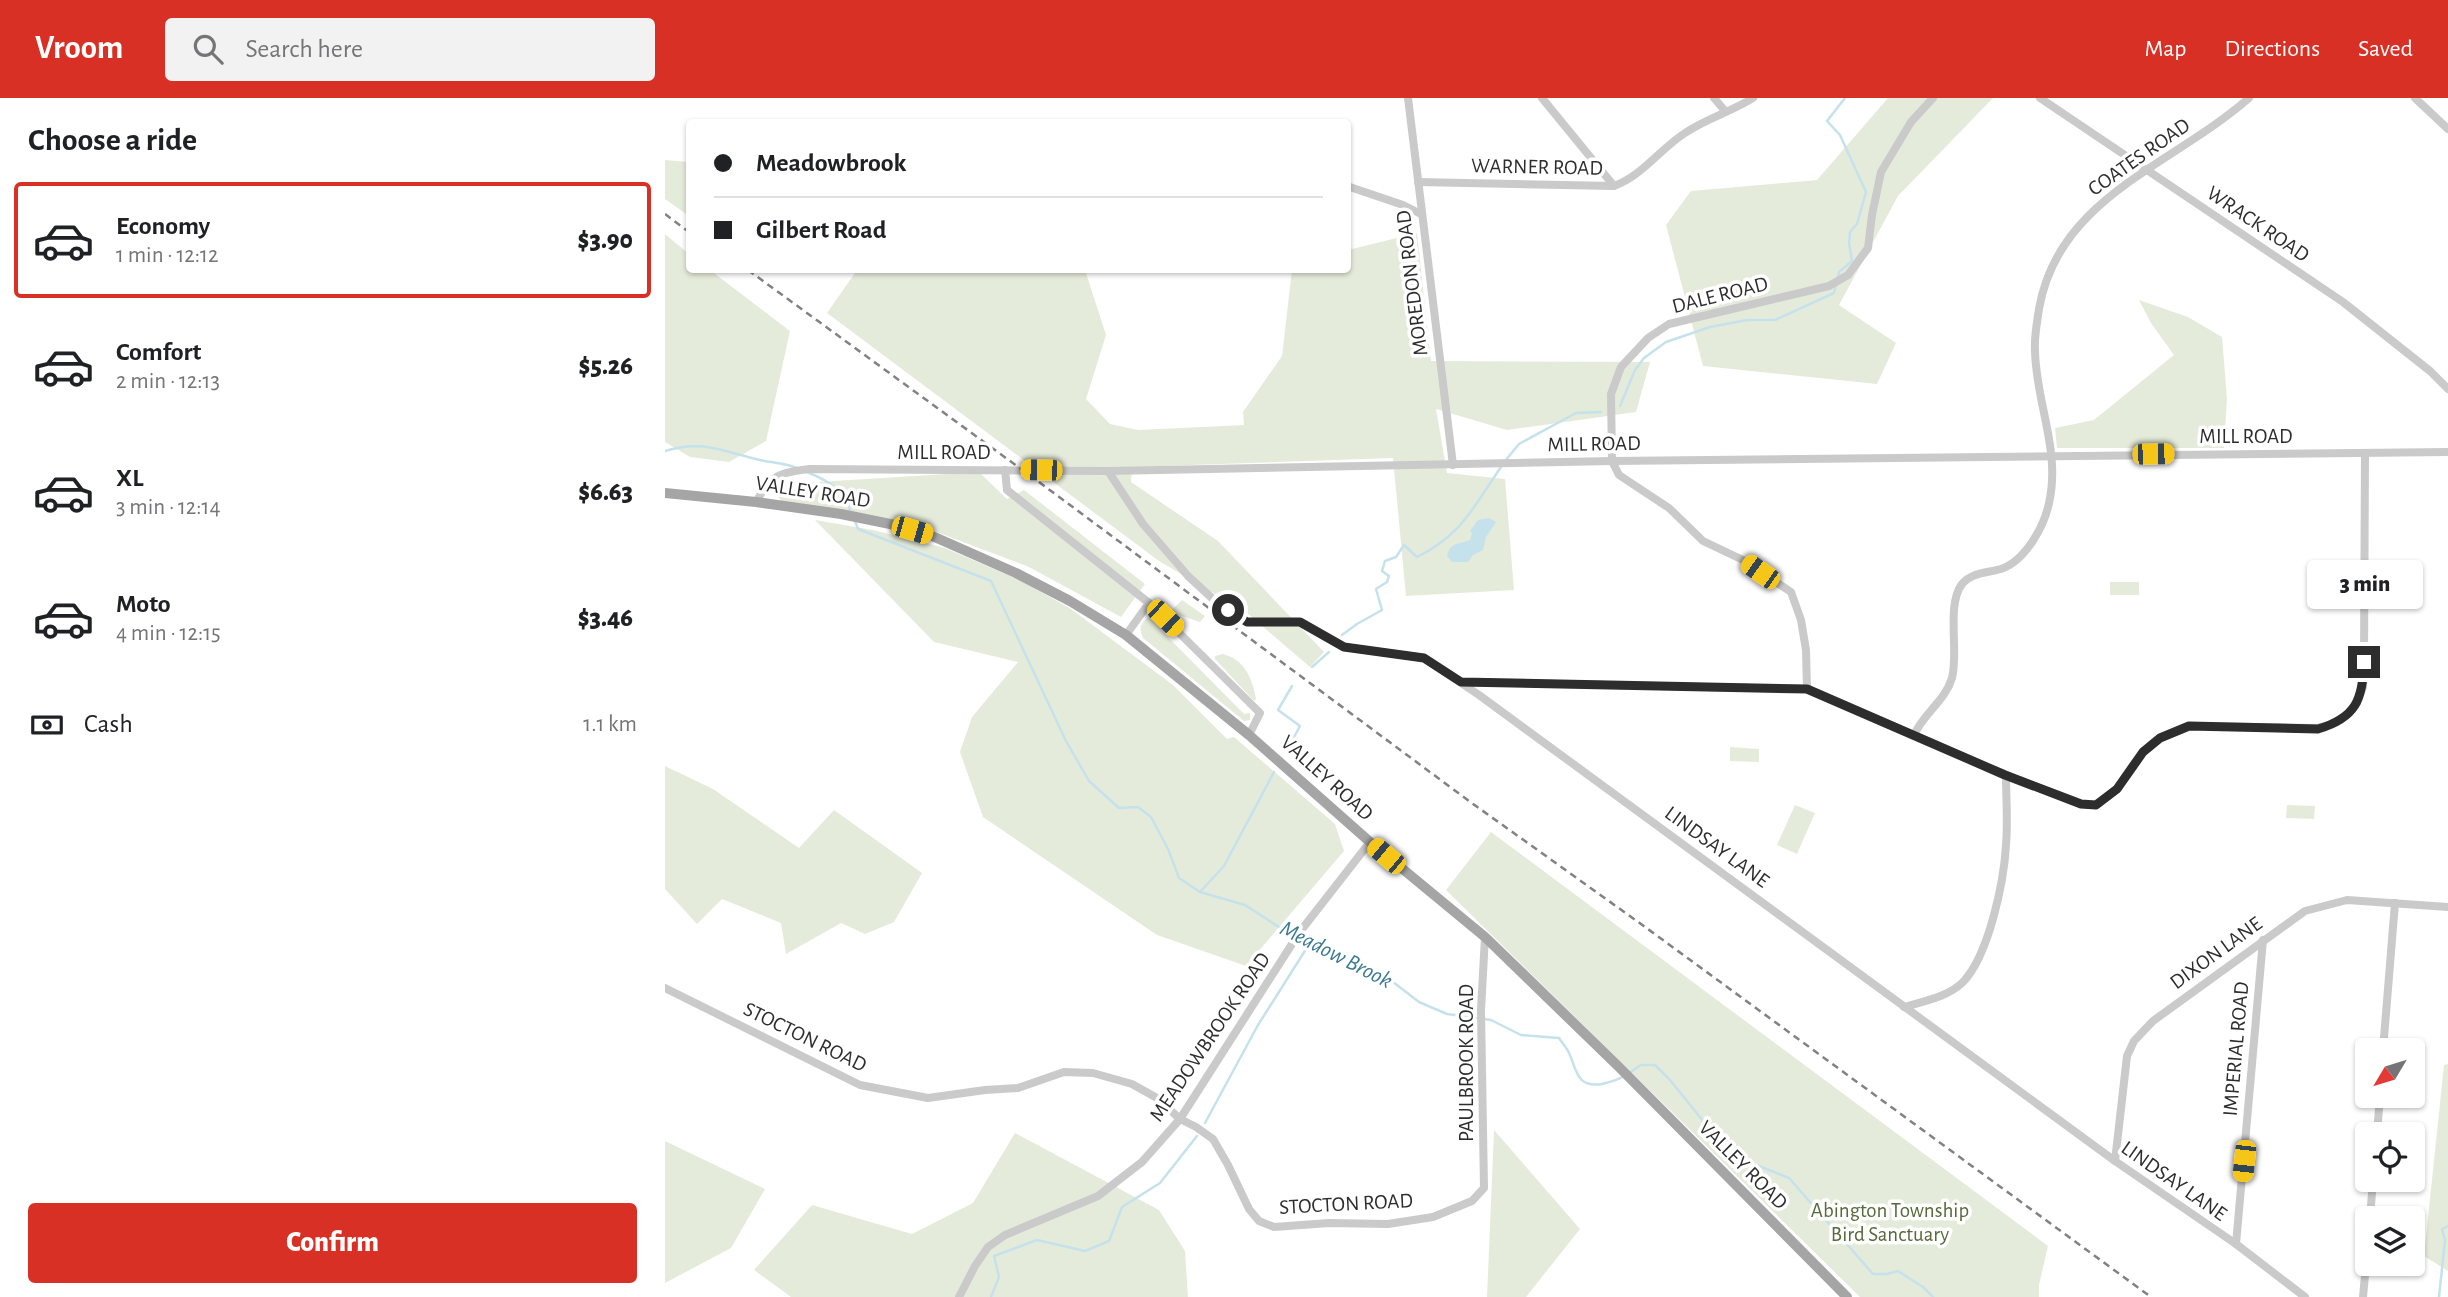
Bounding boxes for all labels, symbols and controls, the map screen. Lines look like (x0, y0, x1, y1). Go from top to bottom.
search box (165, 18, 655, 81)
icon: search (189, 30, 227, 68)
text: Vroom (35, 32, 123, 65)
text: Search here (245, 36, 363, 62)
text: Map (2144, 37, 2186, 61)
text: Directions (2224, 37, 2320, 61)
text: Saved (2358, 37, 2413, 61)
street label: COATES ROAD (2084, 114, 2194, 200)
text: Choose a ride (28, 124, 197, 156)
text: Meadowbrook (756, 150, 907, 176)
street label: WARNER ROAD (1471, 155, 1603, 179)
street label: WRACK ROAD (2203, 182, 2313, 266)
icon: car (32, 209, 95, 272)
street label: MOREDON ROAD (1393, 209, 1431, 357)
text: Economy (116, 213, 210, 239)
text: Gilbert Road (756, 217, 886, 243)
text: $3.90 (578, 227, 633, 253)
text: 1 min · 12:12 (116, 244, 218, 267)
street label: DALE ROAD (1670, 273, 1770, 317)
icon: car (32, 335, 95, 398)
text: Comfort (116, 339, 201, 365)
text: $5.26 (579, 353, 633, 379)
text: 2 min · 12:13 (116, 370, 220, 393)
street label: MILL ROAD (2199, 426, 2293, 447)
street label: MILL ROAD (1547, 433, 1641, 455)
street label: MILL ROAD (897, 442, 991, 463)
car (2132, 443, 2175, 465)
car (1020, 459, 1063, 481)
icon: car (32, 461, 95, 524)
text: XL (116, 465, 143, 491)
street label: VALLEY ROAD (754, 473, 872, 511)
text: $6.63 (578, 479, 633, 505)
text: 3 min · 12:14 (116, 496, 221, 519)
car (889, 514, 936, 546)
car (1737, 551, 1784, 593)
callout: 3 min (2306, 560, 2422, 610)
text: 3 min (2340, 573, 2390, 596)
icon: car (32, 587, 95, 650)
text: Moto (116, 591, 171, 617)
route start (1212, 594, 1244, 626)
car (1143, 596, 1188, 640)
text: $3.46 (578, 605, 633, 631)
text: 4 min · 12:15 (116, 622, 221, 645)
route end (2348, 646, 2380, 678)
icon: cash (28, 706, 66, 744)
text: Cash (84, 711, 133, 737)
text: 1.1 km (583, 713, 637, 736)
street label: VALLEY ROAD (1277, 731, 1377, 825)
street label: LINDSAY LANE (1661, 802, 1773, 892)
car (1364, 834, 1409, 878)
street label: DIXON LANE (2166, 913, 2266, 993)
water label: Meadow Brook (1276, 917, 1396, 993)
street label: MEADOWBROOK ROAD (1146, 949, 1274, 1125)
street label: IMPERIAL ROAD (2220, 981, 2252, 1117)
street label: PAULBROOK ROAD (1456, 984, 1477, 1142)
street label: STOCTON ROAD (740, 998, 870, 1076)
north arrow (2355, 1038, 2425, 1108)
map controls (2355, 1038, 2425, 1276)
street label: VALLEY ROAD (1695, 1117, 1791, 1213)
button: locate (2355, 1122, 2425, 1192)
street label: LINDSAY LANE (2118, 1137, 2230, 1225)
car (2232, 1139, 2257, 1183)
street label: STOCTON ROAD (1279, 1190, 1413, 1218)
park label: Abington Township Bird Sanctuary (1811, 1200, 1969, 1245)
button: Confirm (28, 1203, 637, 1283)
button: layers (2355, 1206, 2425, 1276)

